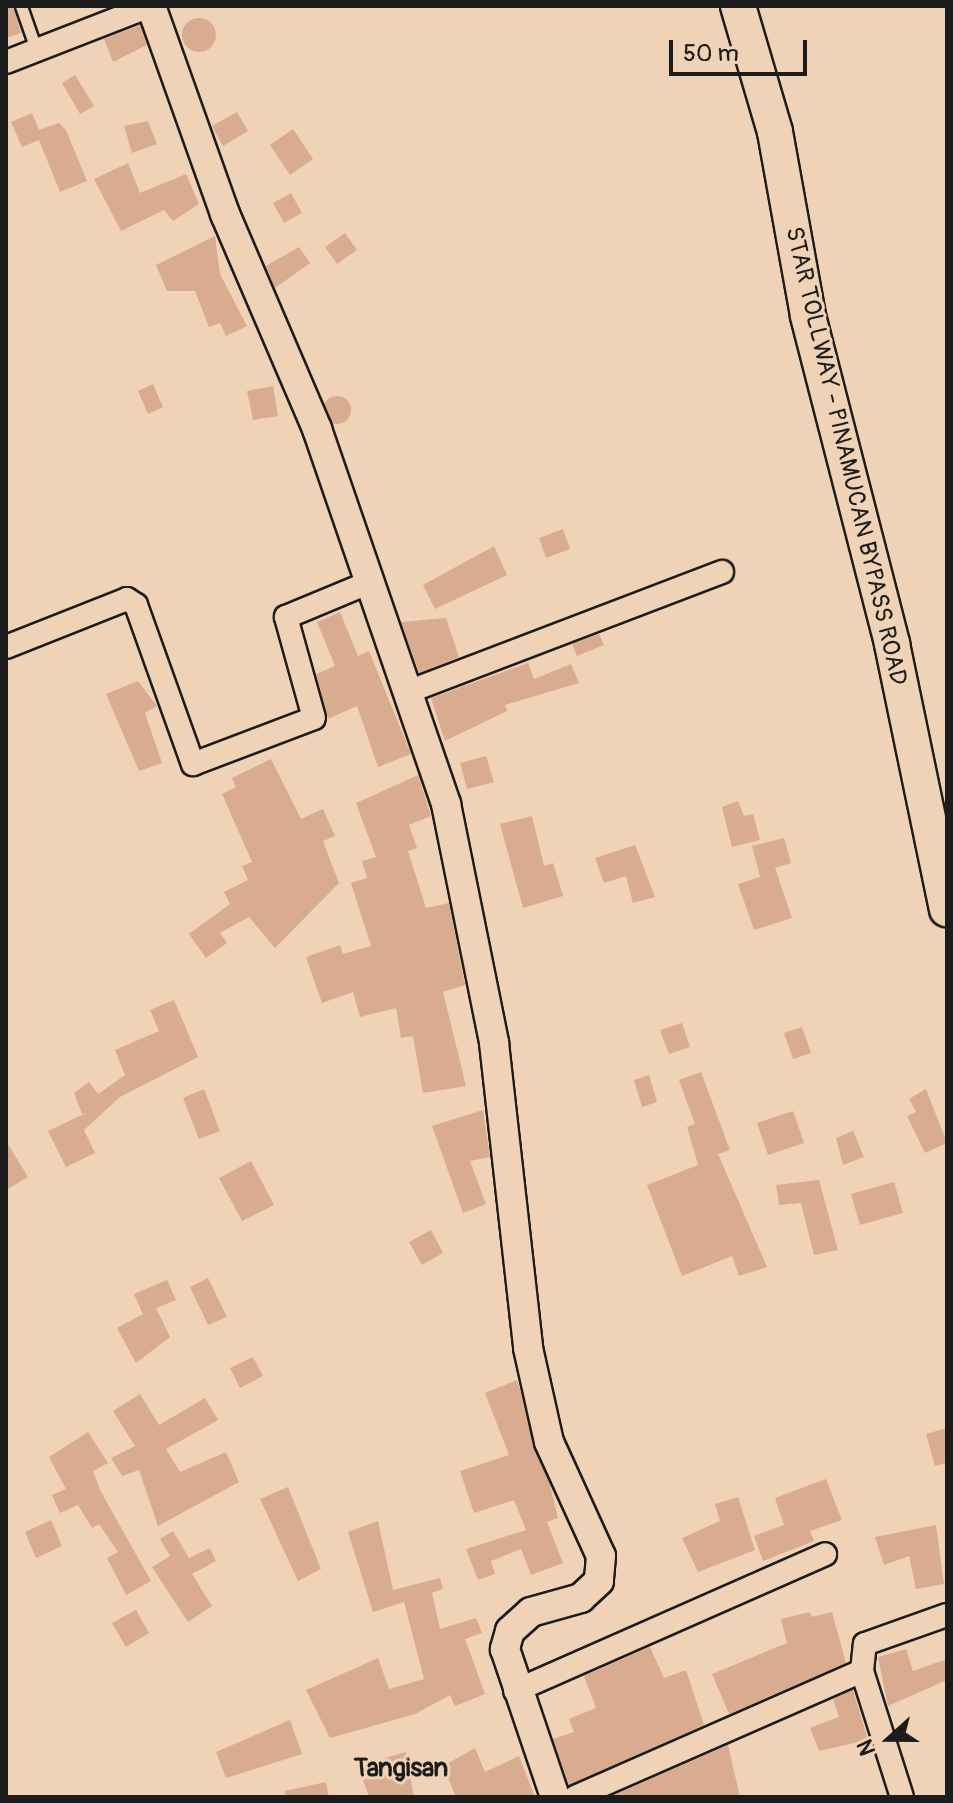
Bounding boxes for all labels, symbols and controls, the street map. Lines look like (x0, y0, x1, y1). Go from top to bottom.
scale bar (673, 24, 811, 74)
text: 50 m (683, 39, 739, 68)
street label: STAR TOLLWAY - PINAMUCAN BYPASS ROAD (779, 224, 913, 688)
north arrow (849, 1699, 929, 1779)
text: N (851, 1736, 882, 1760)
district label: Tangisan (354, 1753, 448, 1785)

